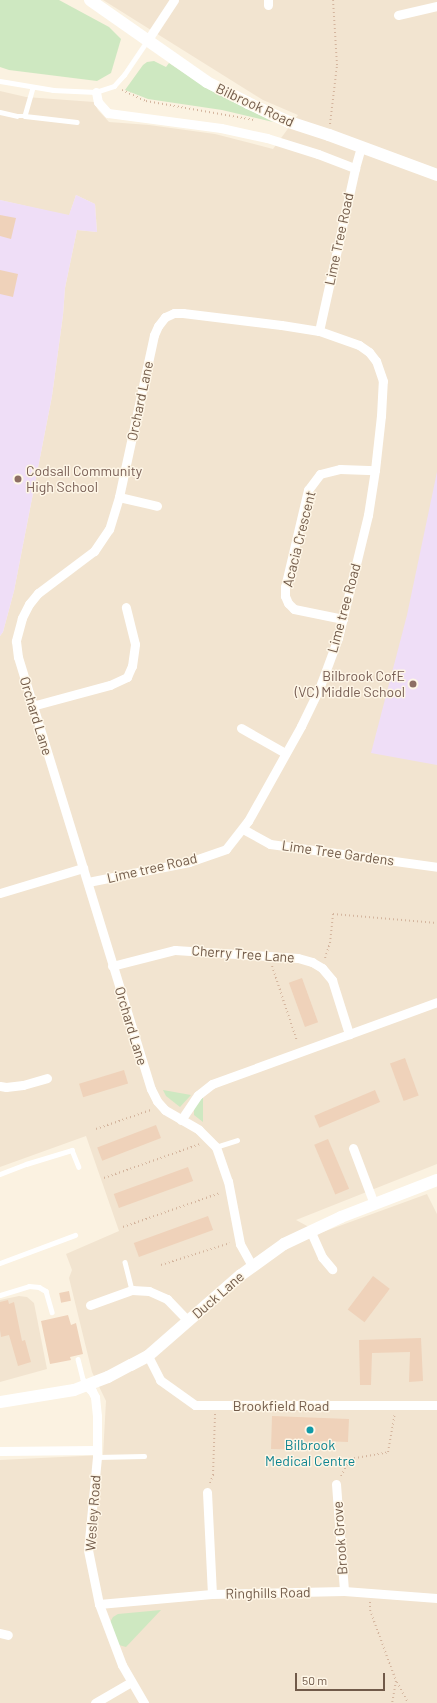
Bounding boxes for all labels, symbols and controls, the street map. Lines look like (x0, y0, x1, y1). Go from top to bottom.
street label: Bilbrook Road (213, 80, 297, 130)
street label: Lime Tree Road (321, 191, 357, 287)
street label: Orchard Lane (123, 360, 157, 442)
place label: Codsall Community High School (26, 463, 142, 496)
marker: Codsall Community High School (13, 474, 23, 484)
street label: Acacia Crescent (279, 489, 319, 589)
street label: Lime tree Road (324, 561, 364, 655)
place label: Bilbrook CofE (VC) Middle School (295, 668, 405, 700)
street label: Orchard Lane (16, 675, 56, 757)
marker: Bilbrook CofE (VC) Middle School (408, 679, 418, 689)
street label: Lime Tree Gardens (281, 837, 395, 869)
street label: Lime tree Road (105, 849, 199, 887)
street label: Cherry Tree Lane (191, 942, 295, 966)
street label: Orchard Lane (111, 985, 151, 1067)
street label: Duck Lane (189, 1268, 247, 1322)
street label: Brookfield Road (233, 1398, 329, 1414)
marker: Bilbrook Medical Centre (305, 1425, 315, 1435)
place label: Bilbrook Medical Centre (265, 1437, 355, 1470)
street label: Wesley Road (82, 1474, 104, 1552)
street label: Brook Grove (329, 1501, 351, 1575)
street label: Ringhills Road (225, 1584, 311, 1602)
scale bar (297, 1665, 387, 1691)
text: 50 m (302, 1673, 327, 1687)

